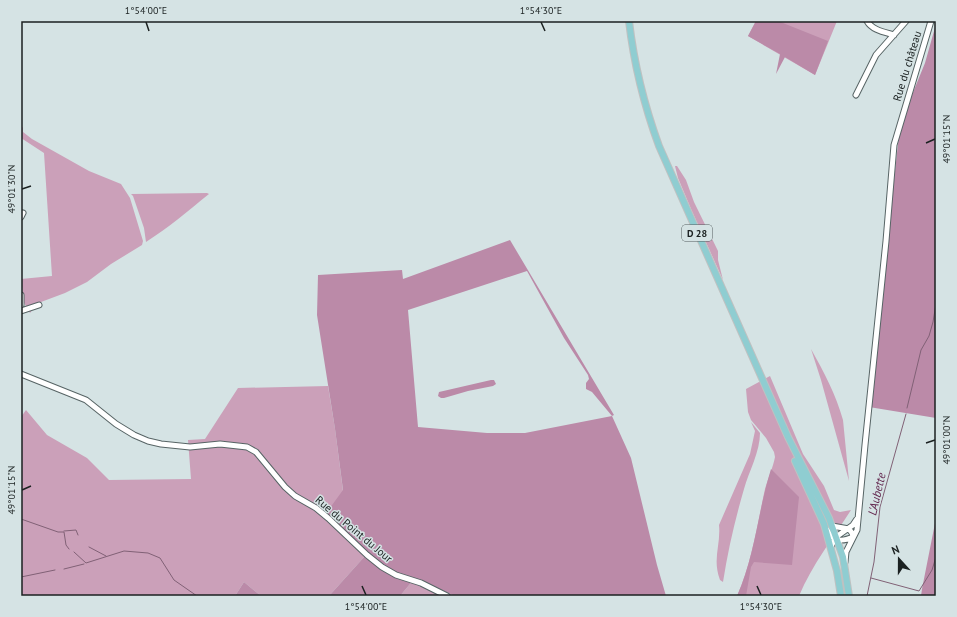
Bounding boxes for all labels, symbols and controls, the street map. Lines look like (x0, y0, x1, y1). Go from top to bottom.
text: 1°54'00"E (125, 4, 167, 17)
text: 1°54'30"E (520, 4, 562, 17)
street label: Rue du château (890, 29, 924, 103)
text: 49°01'15"N (940, 114, 953, 164)
text: 49°01'30"N (5, 164, 18, 214)
road number: D 28 (682, 225, 712, 241)
text: 49°01'00"N (940, 415, 953, 465)
text: 49°01'15"N (5, 465, 18, 515)
water label: L'Aubette (864, 471, 889, 517)
street label: Rue du Point du Jour (313, 493, 396, 566)
north arrow (879, 539, 919, 579)
text: N (890, 542, 901, 557)
text: 1°54'00"E (345, 600, 387, 613)
text: 1°54'30"E (740, 600, 782, 613)

